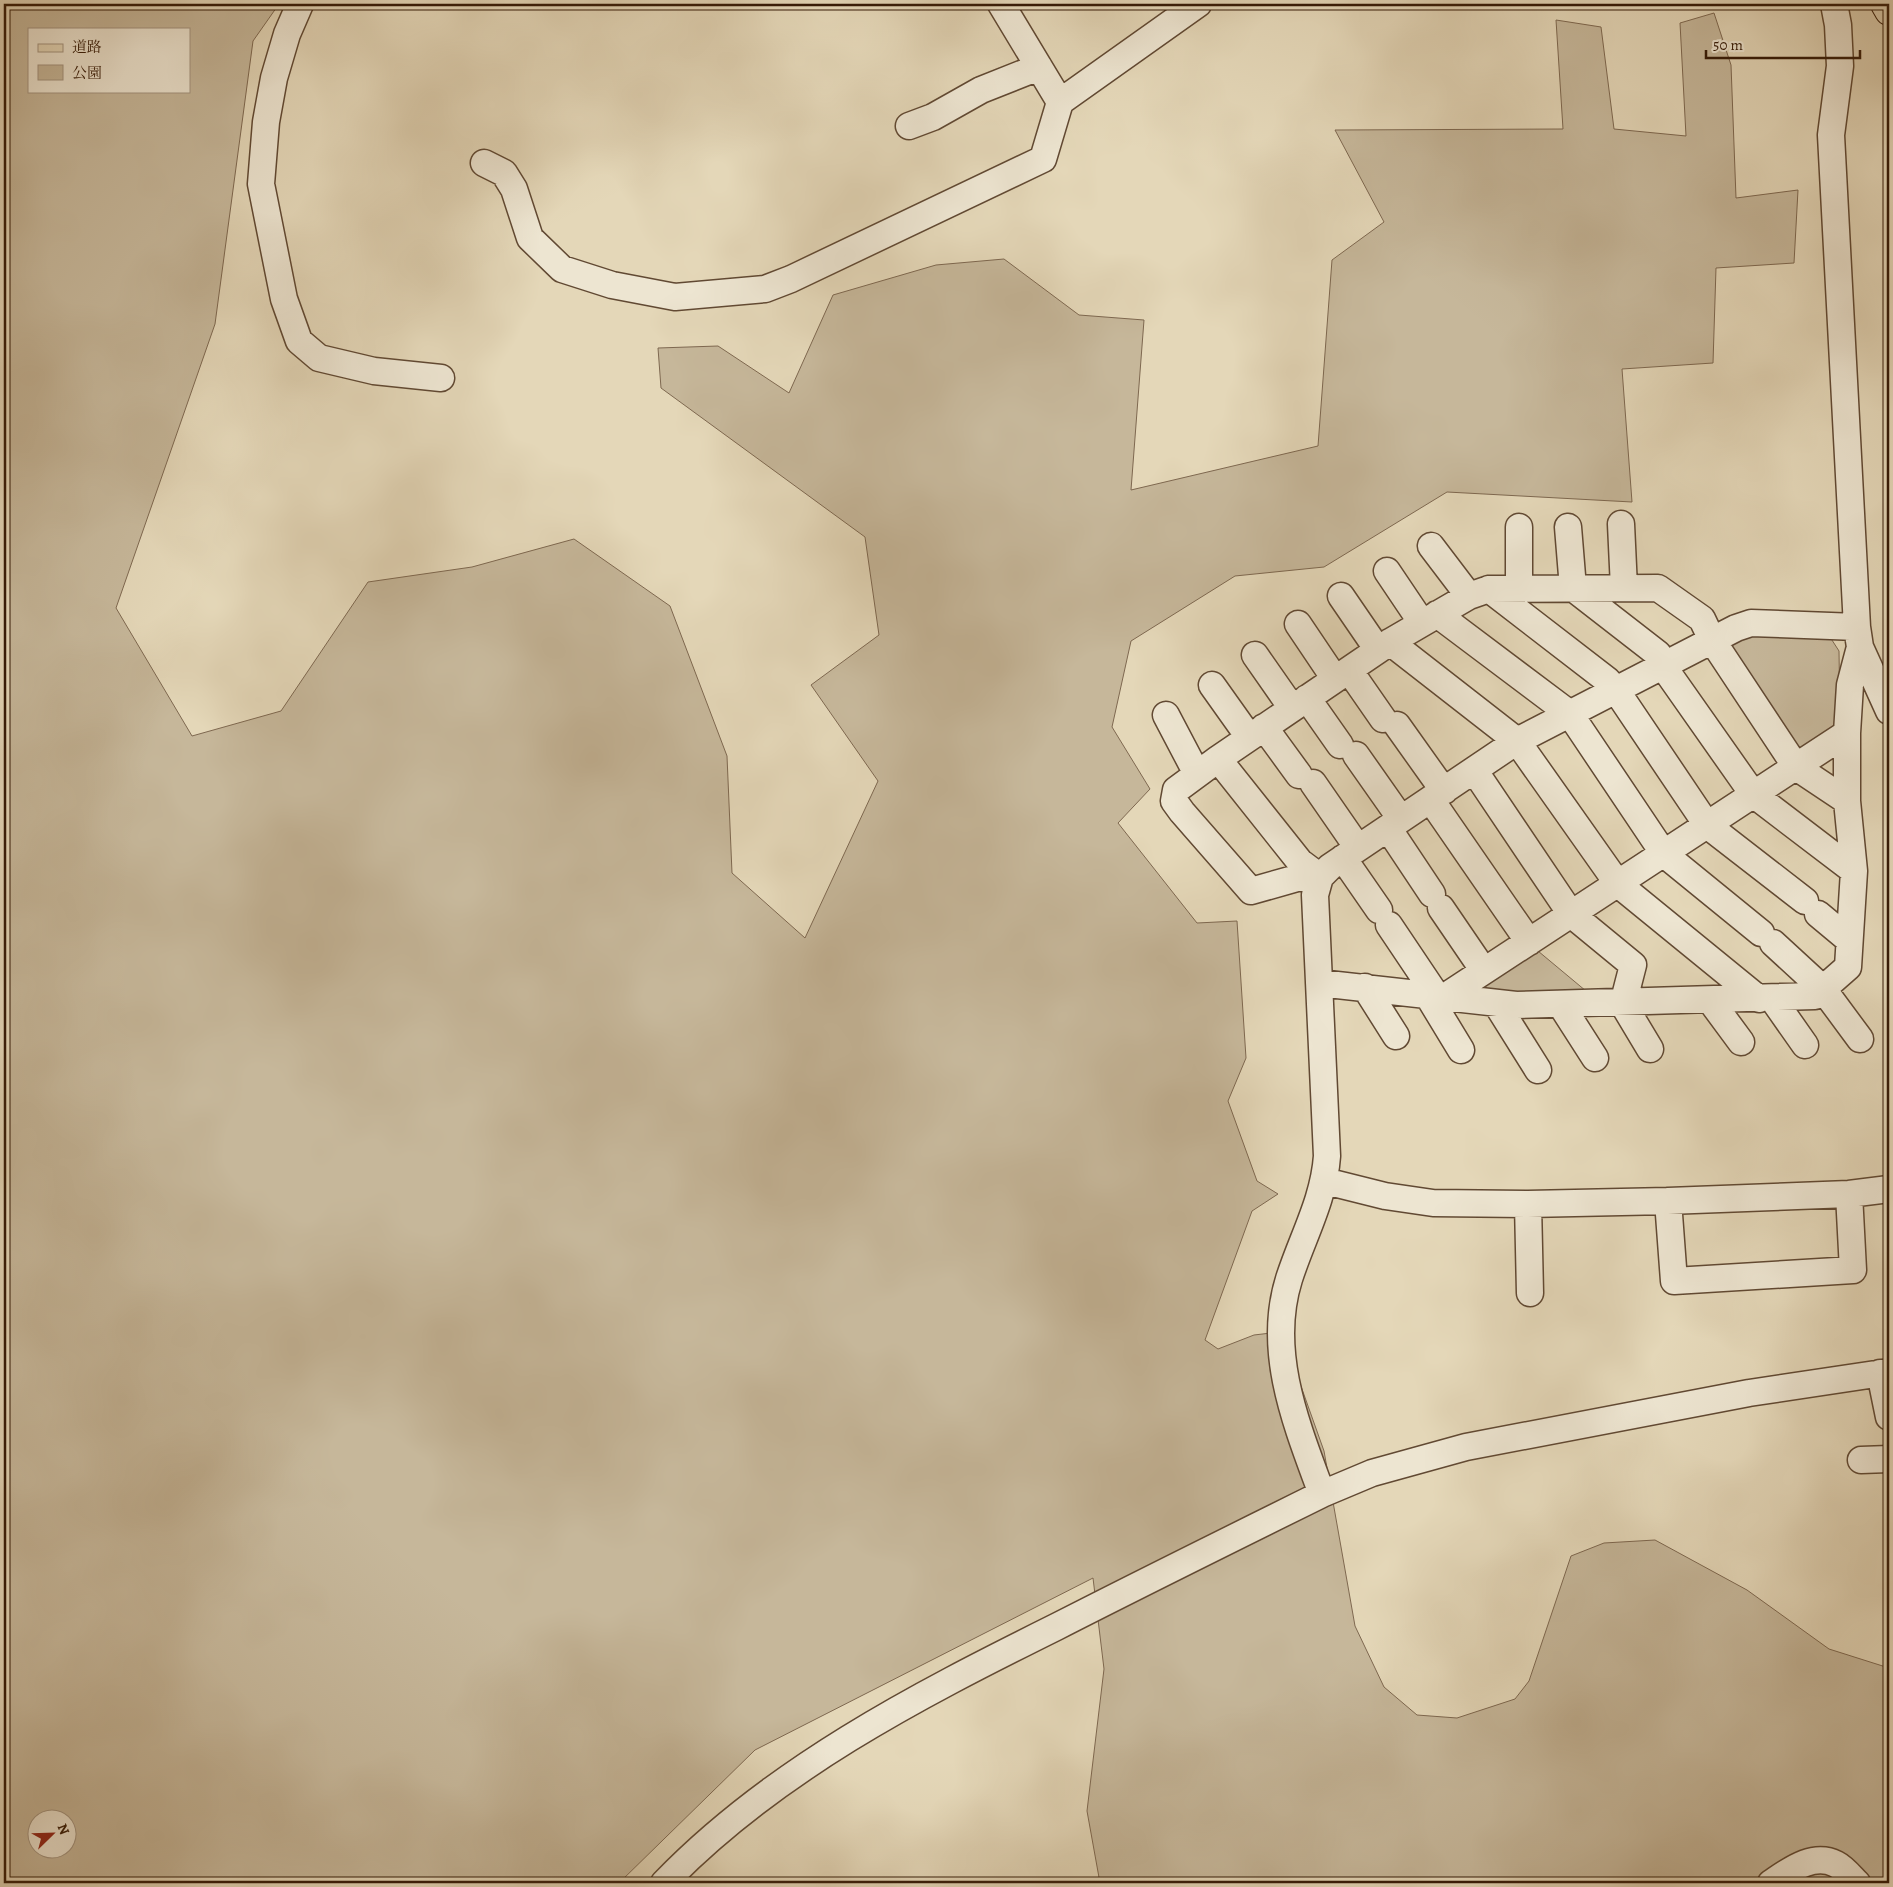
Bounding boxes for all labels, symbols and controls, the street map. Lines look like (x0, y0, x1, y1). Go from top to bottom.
legend (28, 28, 190, 92)
scale bar (1706, 28, 1859, 60)
text: 50 m (1713, 35, 1743, 55)
text: 道路 (72, 37, 102, 57)
text: 公園 (72, 63, 102, 83)
north arrow (28, 1810, 78, 1860)
text: N (53, 1821, 74, 1838)

